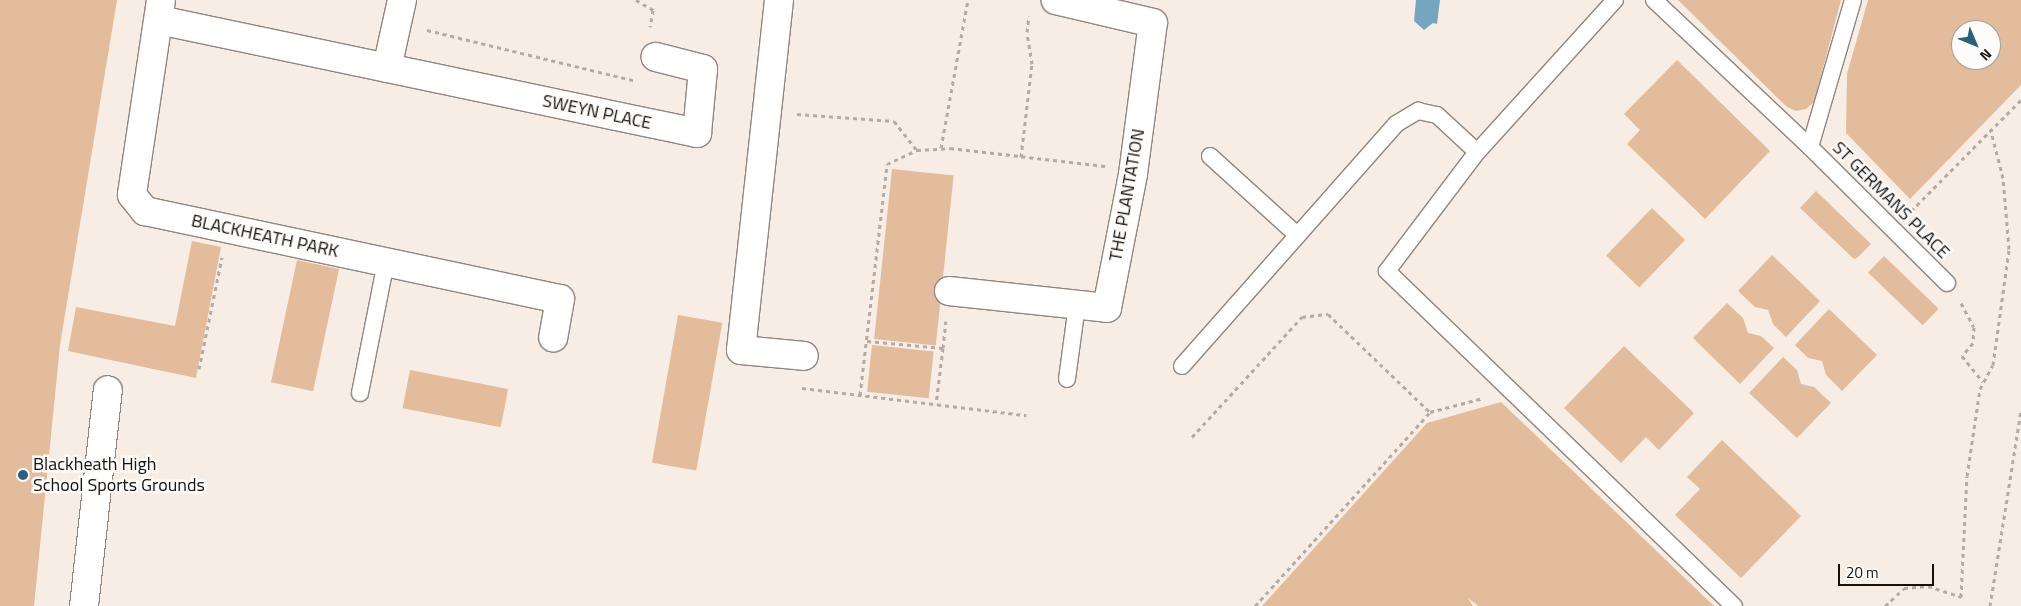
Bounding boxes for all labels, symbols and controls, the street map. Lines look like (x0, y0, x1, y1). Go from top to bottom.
north arrow (1951, 20, 2001, 70)
text: N (1975, 44, 1997, 66)
street label: SWEYN PLACE (540, 90, 654, 134)
street label: THE PLANTATION (1105, 127, 1149, 263)
street label: ST GERMANS PLACE (1828, 137, 1954, 263)
street label: BLACKHEATH PARK (189, 210, 341, 262)
place label: Blackheath High School Sports Grounds (33, 454, 205, 496)
marker: Blackheath High School Sports Grounds (17, 469, 29, 481)
scale bar (1841, 554, 1937, 586)
text: 20 m (1846, 561, 1879, 584)

